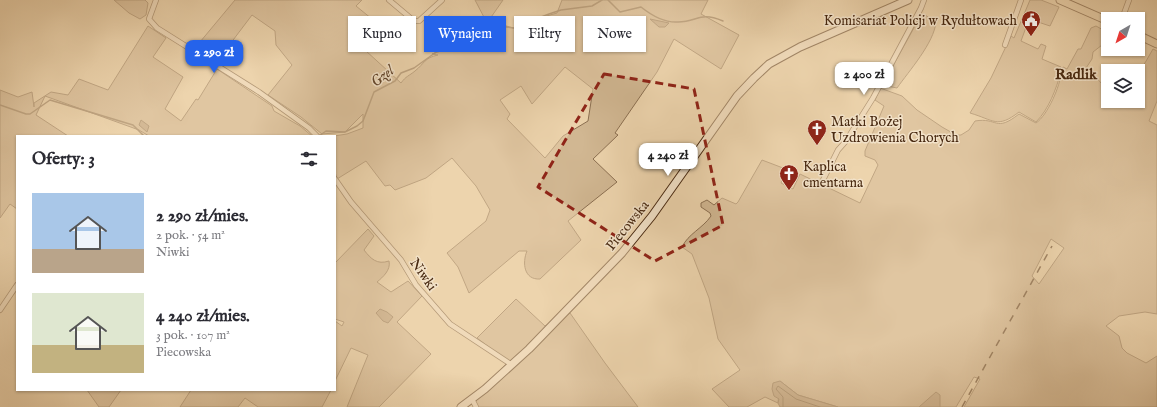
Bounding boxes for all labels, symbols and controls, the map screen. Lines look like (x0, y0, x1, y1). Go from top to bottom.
public building icon: Komisariat Policji w Rydułtowach (1020, 9, 1042, 37)
place label: Komisariat Policji w Rydułtowach (824, 12, 1018, 30)
north arrow (1101, 12, 1145, 56)
map controls (1101, 12, 1145, 108)
chip: Kupno (348, 16, 416, 52)
chip: Wynajem (424, 16, 506, 52)
chip: Filtry (514, 16, 575, 52)
chip: Nowe (583, 16, 646, 52)
pin: 2 290 zł (173, 40, 255, 74)
text: 2 290 zł (194, 44, 234, 61)
water label: Gzel (367, 60, 399, 91)
pin: 2 400 zł (823, 62, 905, 96)
button: layers (1101, 64, 1145, 108)
district label: Radlik (1055, 65, 1098, 84)
text: 2 400 zł (844, 66, 884, 83)
place label: Matki Bożej Uzdrowienia Chorych (831, 113, 959, 147)
church icon: Matki Bożej Uzdrowienia Chorych (806, 118, 828, 146)
pin: 4 240 zł (627, 143, 709, 177)
text: 4 240 zł (648, 147, 688, 164)
icon: filters (298, 148, 320, 170)
text: Oferty: 3 (32, 149, 95, 170)
place label: Kaplica cmentarna (803, 158, 864, 192)
church icon: Kaplica cmentarna (778, 163, 800, 191)
street label: Piecowska (602, 196, 654, 254)
text: 2 290 zł/mies. (156, 206, 249, 227)
icon: home (64, 209, 112, 257)
text: 2 pok. · 54 m² (156, 227, 225, 244)
text: Niwki (156, 244, 189, 261)
street label: Niwki (406, 255, 441, 295)
text: 4 240 zł/mies. (156, 306, 250, 327)
icon: home (64, 309, 112, 357)
text: 3 pok. · 107 m² (156, 327, 230, 344)
text: Piecowska (156, 344, 211, 361)

